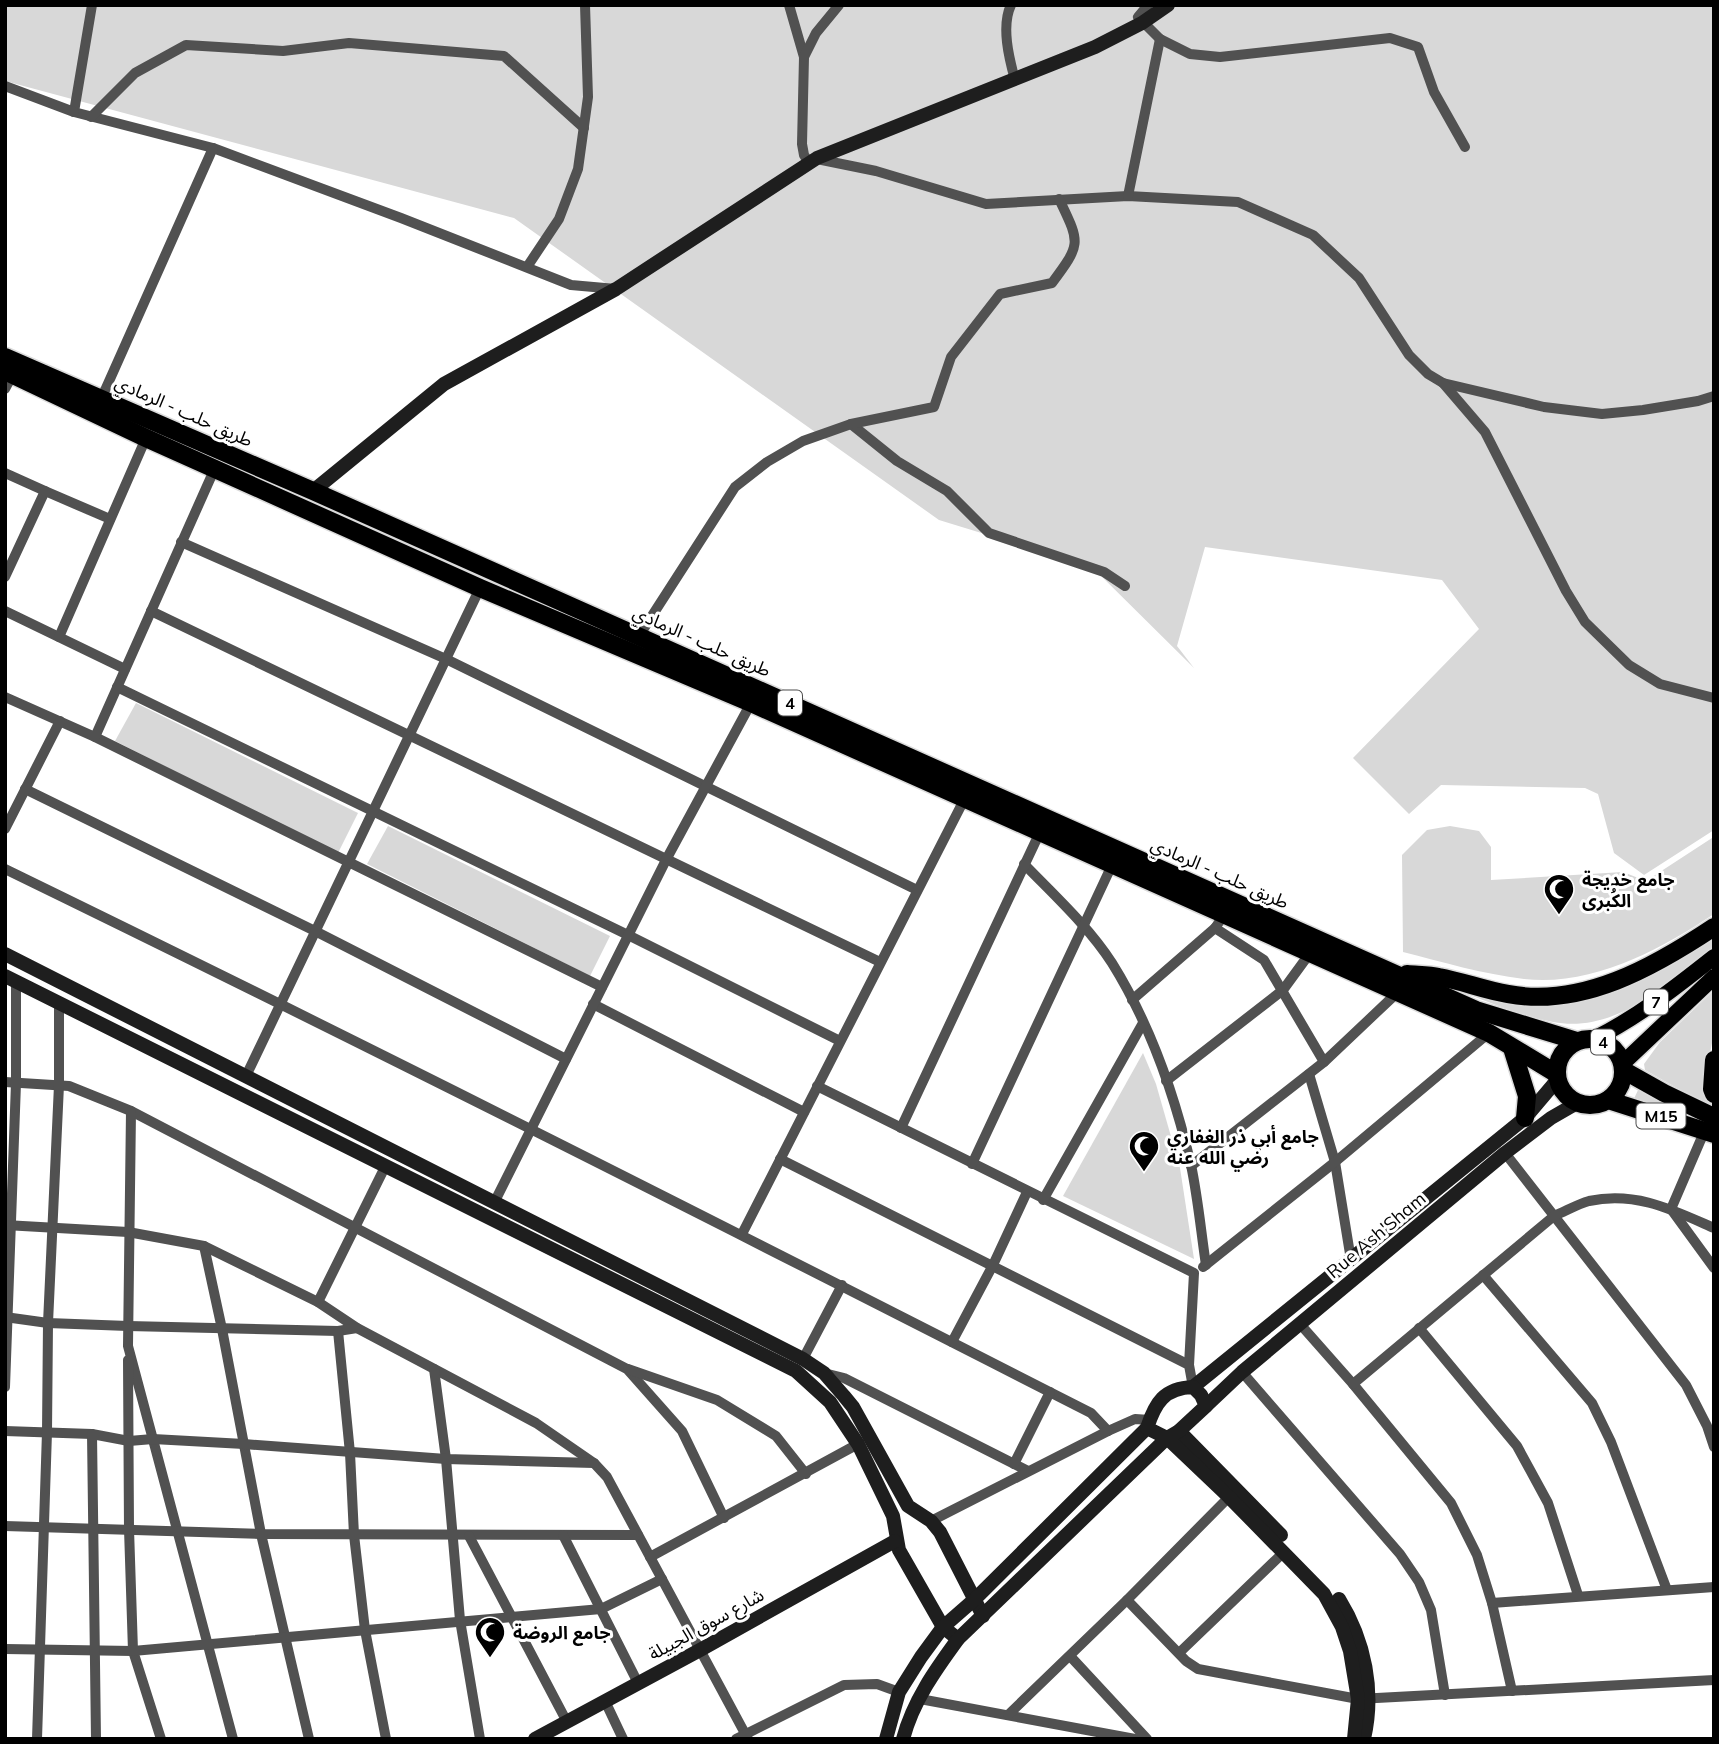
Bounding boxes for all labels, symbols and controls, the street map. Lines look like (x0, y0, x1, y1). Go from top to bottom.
street label: طريق حلب - الرمادي (111, 370, 257, 454)
street label: طريق حلب - الرمادي (629, 600, 775, 684)
road number: 4 (778, 690, 802, 716)
street label: طريق حلب - الرمادي (1147, 832, 1293, 916)
place label: جامع خديجة الكُبرى (1582, 868, 1675, 912)
mosque icon: جامع خديجة الكُبرى (1542, 872, 1576, 916)
road number: 7 (1644, 990, 1668, 1014)
road number: 4 (1591, 1030, 1615, 1054)
road number: M15 (1636, 1104, 1686, 1128)
place label: جامع أبي ذر الغفاري رضي الله عنه (1167, 1124, 1319, 1172)
mosque icon: جامع أبي ذر الغفاري رضي الله عنه (1127, 1129, 1161, 1173)
street label: Rue Ash'Sham (1322, 1187, 1430, 1283)
street label: شارع سوق الجبيلة (644, 1583, 769, 1668)
mosque icon: جامع الروضة (473, 1615, 507, 1659)
place label: جامع الروضة (513, 1621, 611, 1646)

